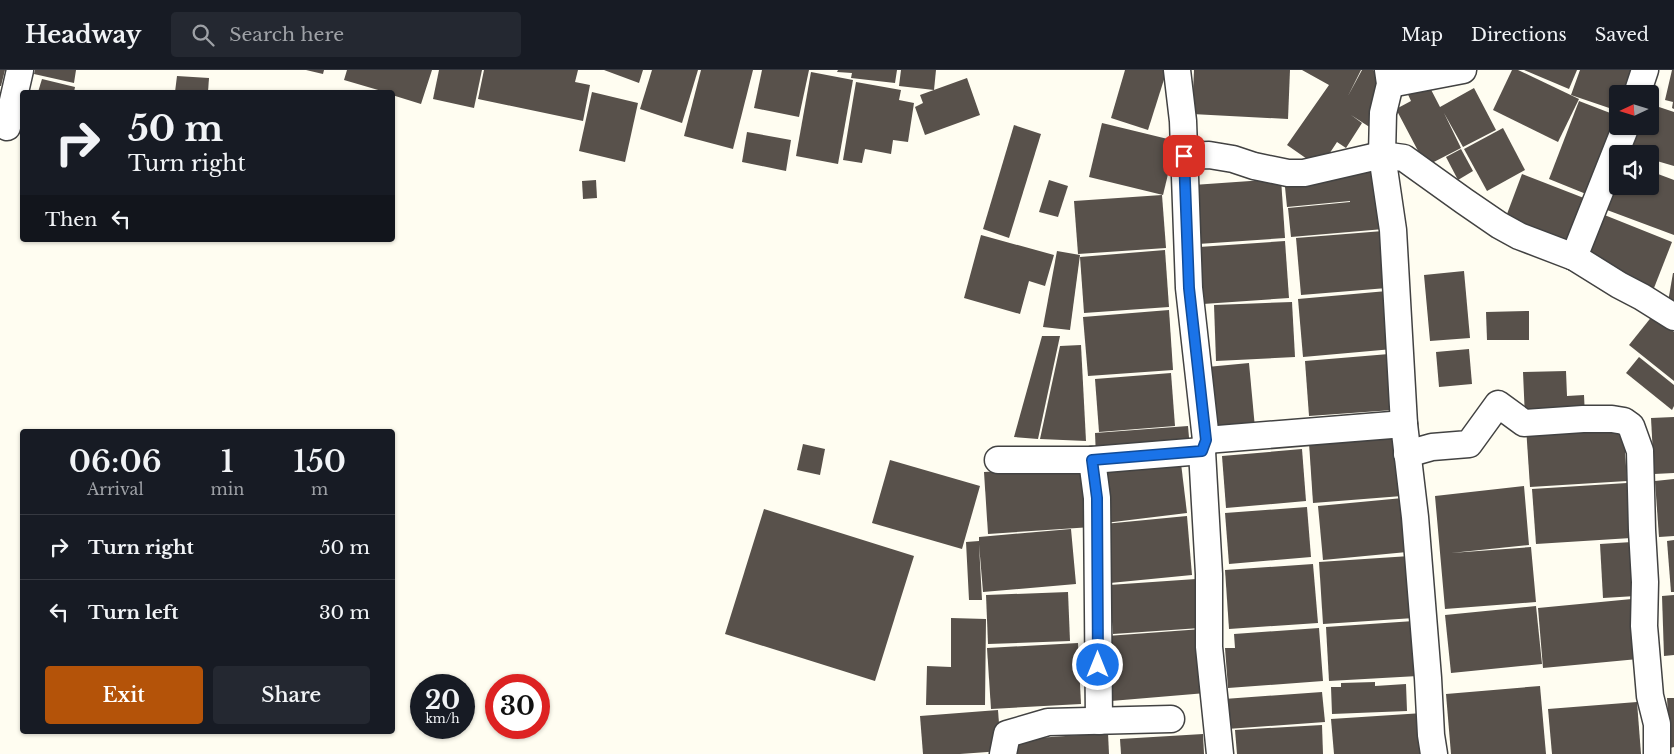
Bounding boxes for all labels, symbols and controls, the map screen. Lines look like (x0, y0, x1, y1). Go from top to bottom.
search box (171, 12, 521, 57)
text: Headway (25, 20, 141, 49)
icon: search (189, 21, 217, 49)
text: Search here (229, 23, 344, 46)
text: Map (1401, 24, 1443, 46)
text: Directions (1471, 24, 1567, 46)
text: Saved (1595, 24, 1649, 46)
north arrow (1609, 85, 1659, 135)
map controls (1609, 85, 1659, 195)
text: 50 m (128, 107, 223, 150)
icon: right (45, 110, 110, 175)
pin (1163, 135, 1205, 177)
icon: arrive (1170, 142, 1198, 170)
button: sound (1609, 145, 1659, 195)
text: Turn right (128, 150, 246, 177)
icon: left (107, 205, 135, 233)
text: Then (45, 208, 97, 231)
text: 06:06 (69, 443, 162, 480)
text: 1 (221, 443, 234, 480)
text: 150 (293, 443, 346, 480)
text: Arrival (87, 479, 144, 499)
text: min (211, 479, 244, 499)
text: m (311, 479, 328, 499)
icon: right (45, 533, 73, 561)
text: Turn right (88, 536, 194, 559)
text: 50 m (320, 536, 370, 559)
icon: left (45, 598, 73, 626)
text: Turn left (88, 601, 179, 624)
text: 30 m (319, 601, 370, 624)
position arrow (1071, 638, 1123, 690)
button: Exit (45, 666, 203, 724)
button: Share (213, 666, 370, 724)
speed limit sign: 30 (485, 674, 550, 739)
text: 20 (425, 685, 460, 716)
text: km/h (425, 711, 460, 726)

